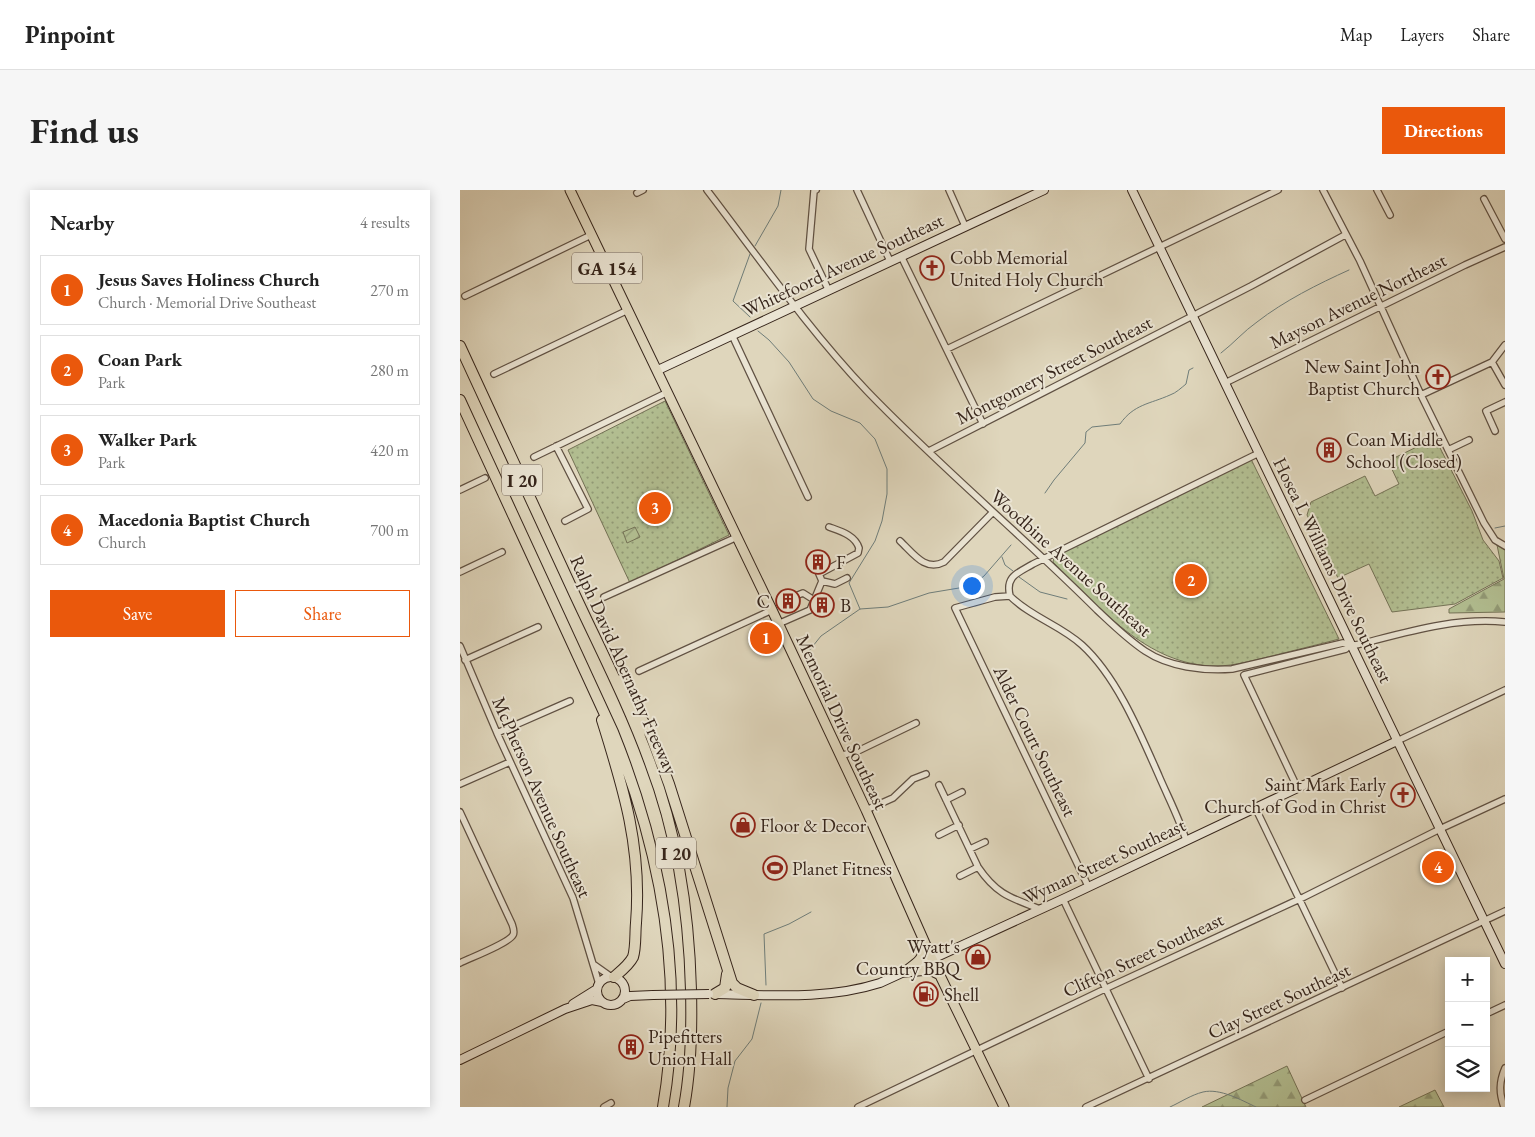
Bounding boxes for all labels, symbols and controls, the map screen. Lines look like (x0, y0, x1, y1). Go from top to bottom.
text: Pinpoint (25, 19, 115, 50)
text: Map (1340, 23, 1372, 46)
text: Layers (1400, 23, 1444, 46)
text: Share (1472, 23, 1510, 46)
button: Directions (1382, 107, 1505, 154)
text: Find us (30, 108, 139, 153)
street label: Whitefoord Avenue Southeast (739, 207, 947, 323)
text: Nearby (50, 209, 114, 236)
text: 4 results (360, 212, 410, 233)
place label: Cobb Memorial United Holy Church (950, 245, 1104, 292)
street label: Mayson Avenue Northeast (1265, 247, 1451, 355)
road number: GA 154 (572, 252, 642, 284)
church icon: Cobb Memorial United Holy Church (919, 255, 945, 281)
text: Jesus Saves Holiness Church (98, 267, 320, 292)
text: 1 (63, 280, 71, 301)
text: 270 m (370, 280, 409, 301)
text: Church · Memorial Drive Southeast (98, 292, 316, 313)
street label: Montgomery Street Southeast (952, 310, 1156, 430)
text: Coan Park (98, 347, 182, 372)
place label: New Saint John Baptist Church (1304, 354, 1420, 401)
text: 2 (63, 360, 71, 381)
text: 280 m (370, 360, 409, 381)
church icon: New Saint John Baptist Church (1425, 364, 1451, 390)
text: Park (98, 372, 125, 393)
text: Walker Park (98, 427, 197, 452)
place label: Coan Middle School (Closed) (1346, 427, 1462, 474)
building icon: Coan Middle School (Closed) (1316, 437, 1342, 463)
text: 3 (63, 440, 71, 461)
text: 420 m (370, 440, 409, 461)
text: Park (98, 452, 125, 473)
street label: Hosea L Williams Drive Southeast (1267, 453, 1399, 687)
road number: I 20 (502, 464, 542, 496)
street label: Woodbine Avenue Southeast (985, 484, 1157, 642)
pin: 3 (639, 489, 671, 527)
text: Macedonia Baptist Church (98, 507, 310, 532)
text: 4 (63, 520, 71, 541)
text: 700 m (370, 520, 409, 541)
text: Church (98, 532, 146, 553)
building icon: F (805, 549, 831, 575)
place label: F (836, 550, 846, 575)
street label: Ralph David Abernathy Freeway (564, 552, 684, 779)
pin: 2 (1175, 561, 1207, 599)
your location (959, 573, 985, 599)
building icon: C (775, 588, 801, 614)
place label: C (757, 589, 770, 614)
button: Save (50, 590, 225, 637)
button: Share (235, 590, 410, 637)
building icon: B (809, 592, 835, 618)
place label: B (840, 593, 851, 618)
pin: 1 (750, 619, 782, 657)
street label: Memorial Drive Southeast (790, 630, 894, 814)
street label: Alder Court Southeast (987, 660, 1082, 821)
street label: McPherson Avenue Southeast (486, 693, 598, 901)
place label: Saint Mark Early Church of God in Christ (1204, 772, 1387, 819)
church icon: Saint Mark Early Church of God in Christ (1390, 782, 1416, 808)
shop icon: Floor & Decor (730, 812, 756, 838)
street label: Wyman Street Southeast (1019, 812, 1189, 910)
place label: Floor & Decor (760, 813, 867, 838)
road number: I 20 (656, 838, 696, 868)
pin: 4 (1422, 848, 1454, 886)
sports icon: Planet Fitness (762, 855, 788, 881)
place label: Planet Fitness (792, 856, 892, 881)
street label: Clifton Street Southeast (1059, 907, 1227, 1003)
place label: Wyatt's Country BBQ (856, 934, 962, 981)
shop icon: Wyatt's Country BBQ (965, 944, 991, 970)
street label: Clay Street Southeast (1204, 957, 1354, 1045)
map controls (1445, 957, 1490, 1092)
button: + (1445, 957, 1490, 1002)
fuel station icon: Shell (913, 981, 939, 1007)
place label: Shell (944, 982, 980, 1007)
button: − (1445, 1002, 1490, 1047)
place label: Pipefitters Union Hall (648, 1024, 732, 1071)
building icon: Pipefitters Union Hall (618, 1034, 644, 1060)
button: layers (1445, 1047, 1490, 1092)

